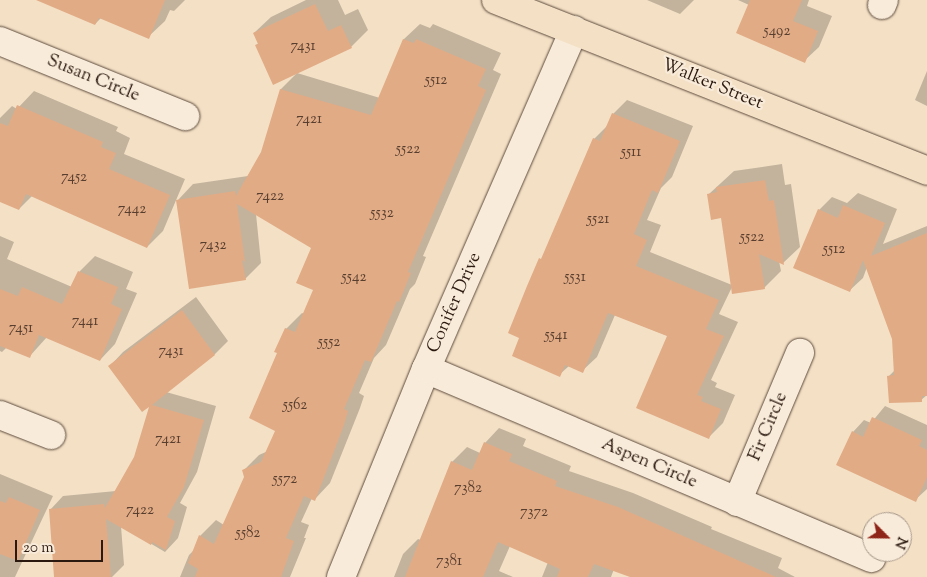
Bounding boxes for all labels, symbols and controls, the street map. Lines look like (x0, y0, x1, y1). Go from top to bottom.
house number: 5492 (764, 23, 790, 41)
house number: 7431 (290, 38, 316, 56)
street label: Susan Circle (43, 51, 143, 107)
street label: Walker Street (658, 55, 766, 115)
house number: 5512 (425, 72, 447, 90)
house number: 7421 (296, 111, 322, 129)
house number: 5522 (396, 141, 420, 159)
house number: 5511 (621, 144, 641, 162)
house number: 7452 (61, 169, 87, 187)
house number: 7422 (256, 188, 284, 206)
house number: 7442 (118, 201, 146, 219)
house number: 5532 (370, 205, 394, 223)
house number: 5521 (587, 211, 609, 229)
house number: 5522 (740, 229, 764, 247)
house number: 7432 (199, 237, 227, 255)
house number: 5512 (823, 241, 845, 259)
street label: Conifer Drive (423, 249, 487, 357)
house number: 5542 (342, 269, 366, 287)
house number: 5531 (564, 269, 586, 287)
house number: 7441 (72, 313, 98, 331)
house number: 7451 (9, 320, 33, 338)
house number: 5541 (544, 327, 568, 345)
house number: 5552 (318, 334, 340, 352)
house number: 7431 (158, 343, 184, 361)
street label: Fir Circle (745, 389, 793, 465)
house number: 5562 (283, 397, 307, 415)
house number: 7421 (155, 431, 181, 449)
street label: Aspen Circle (598, 434, 700, 494)
house number: 5572 (273, 471, 297, 489)
house number: 7382 (454, 480, 482, 498)
house number: 7422 (126, 502, 154, 520)
house number: 7372 (520, 504, 548, 522)
north arrow (862, 512, 912, 562)
house number: 5582 (236, 525, 260, 543)
scale bar (18, 530, 105, 562)
text: N (888, 533, 911, 552)
text: 20 m (23, 538, 54, 559)
house number: 7381 (436, 553, 462, 571)

